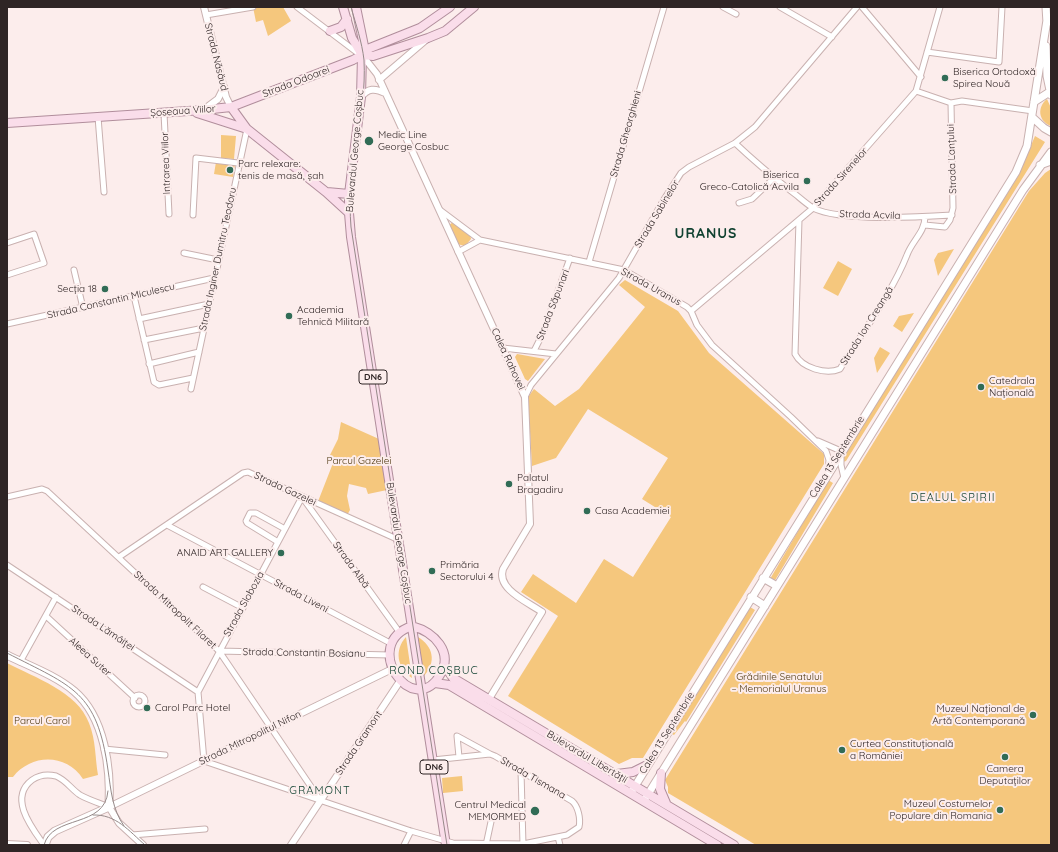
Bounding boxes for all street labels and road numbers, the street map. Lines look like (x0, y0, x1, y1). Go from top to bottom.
street label: Strada Năsăud (202, 22, 230, 92)
street label: Strada Odoarei (261, 64, 331, 100)
street label: Bulevardul George Coșbuc (344, 89, 366, 213)
street label: Strada Gheorghieni (608, 89, 644, 179)
street label: Șoseaua Viilor (150, 103, 216, 119)
street label: Strada Lanțului (945, 124, 959, 194)
street label: Intrarea Viilor (159, 132, 173, 194)
street label: Strada Sirenelor (812, 145, 870, 209)
street label: Strada Sabinelor (632, 178, 682, 250)
street label: Strada Inginer Dumitru Teodoru (197, 186, 239, 332)
street label: Strada Acvila (839, 208, 901, 222)
street label: Strada Uranus (619, 266, 683, 308)
street label: Strada Săpunari (534, 268, 572, 342)
street label: Strada Constantin Miculescu (46, 280, 176, 322)
street label: Strada Ion Creangă (838, 284, 896, 368)
street label: Calea Rahovei (488, 326, 528, 392)
road number: DN6 (359, 370, 387, 384)
street label: Calea 13 Septembrie (807, 414, 867, 500)
street label: Strada Gazelei (252, 469, 318, 509)
street label: Bulevardul George Coșbuc (383, 481, 415, 605)
street label: Strada Albă (330, 539, 372, 591)
street label: Strada Mitropolit Filaret (131, 569, 219, 651)
street label: Strada Slobozia (221, 569, 267, 639)
street label: Strada Liveni (272, 577, 330, 615)
street label: Strada Lămâiței (69, 602, 137, 654)
street label: Aleea Suter (66, 635, 114, 679)
street label: Strada Constantin Bosianu (242, 646, 366, 660)
street label: Calea 13 Septembrie (637, 690, 697, 776)
street label: Strada Mitropolitul Nifon (197, 708, 303, 768)
street label: Strada Gramont (333, 709, 385, 777)
street label: Bulevardul Libertății (544, 728, 630, 786)
street label: Strada Tismana (498, 754, 568, 802)
road number: DN6 (420, 760, 448, 774)

